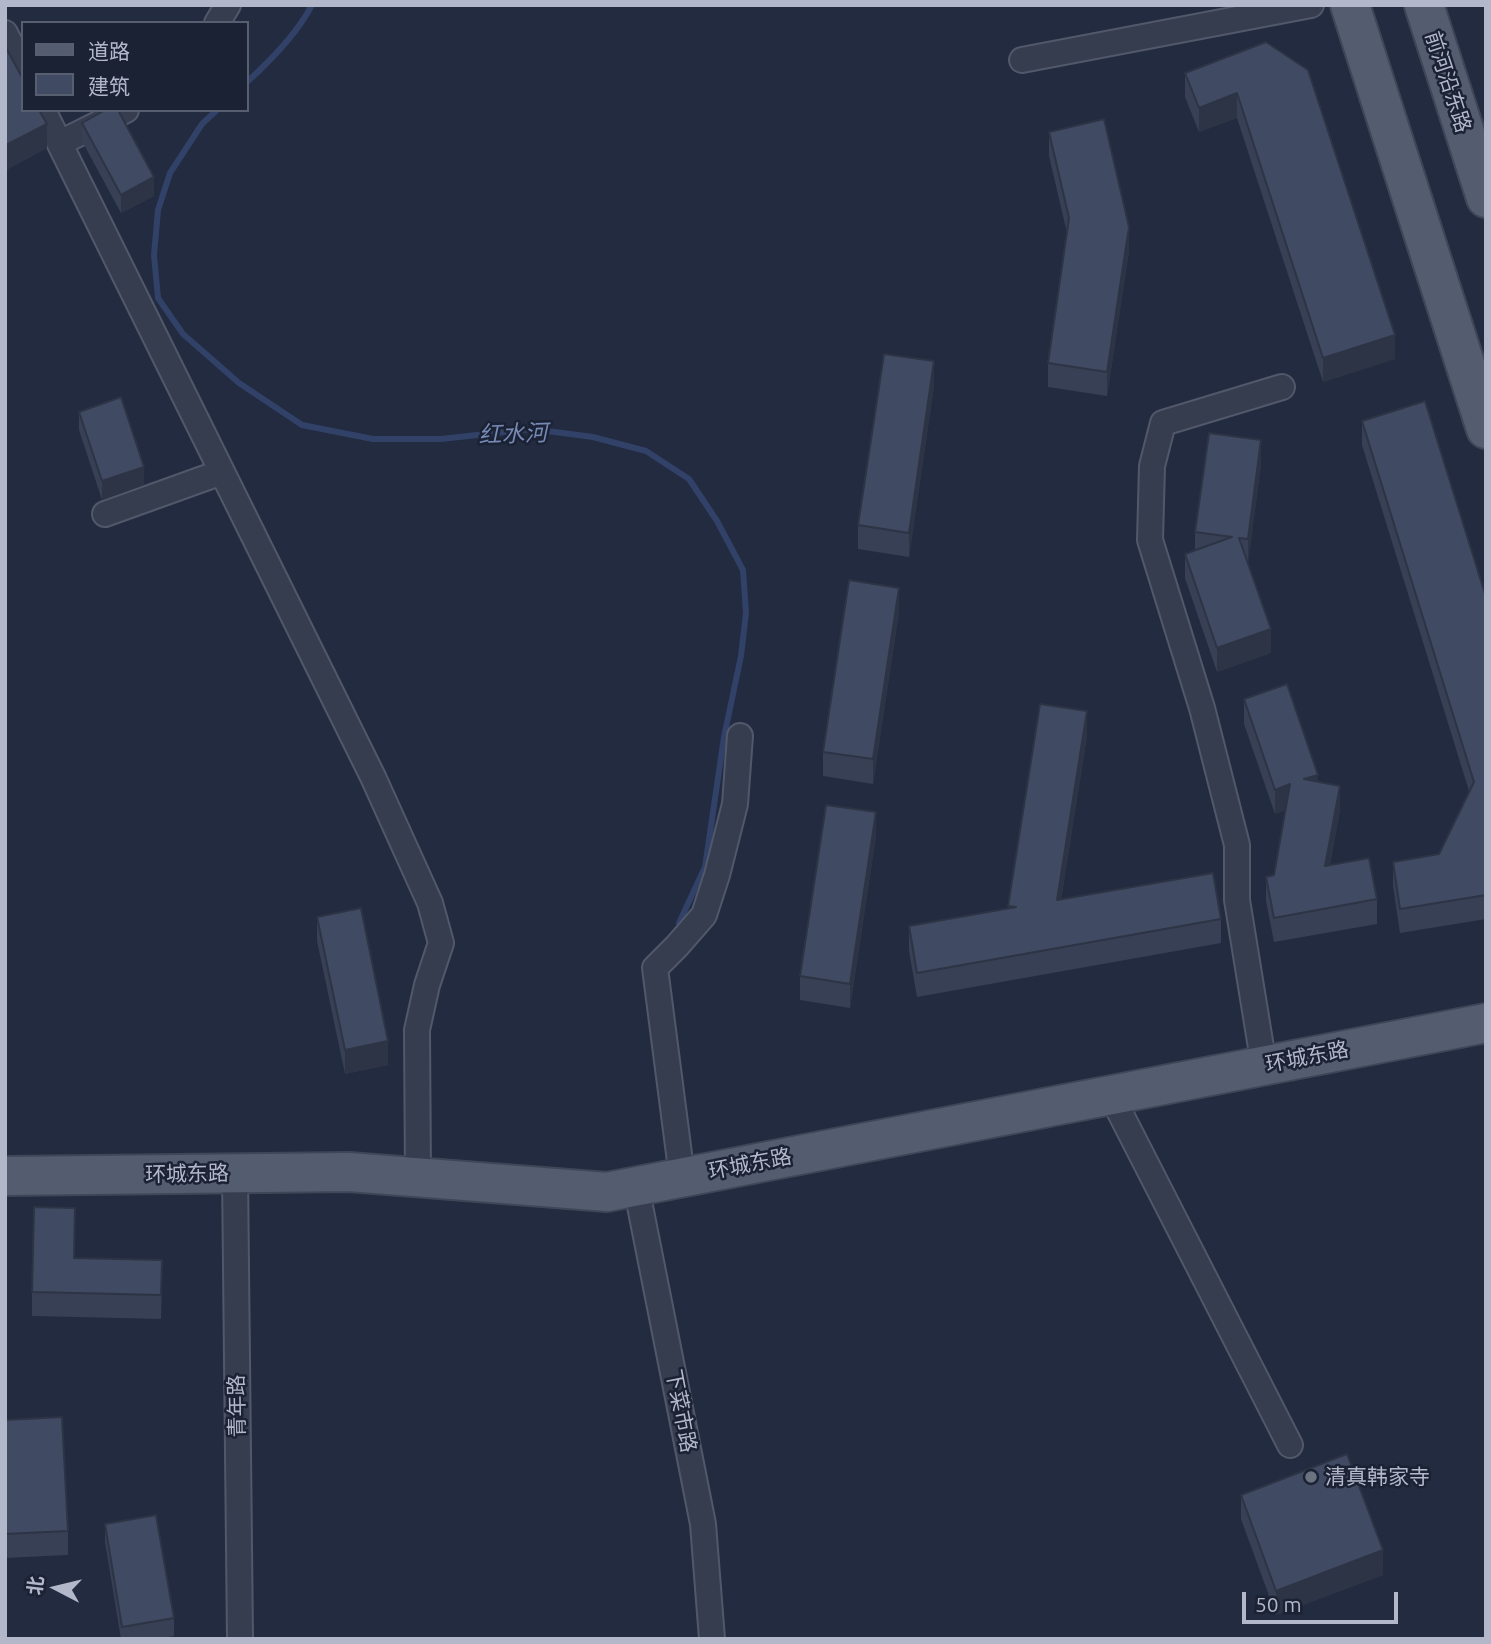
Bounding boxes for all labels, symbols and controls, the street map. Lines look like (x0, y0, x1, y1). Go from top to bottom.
legend (21, 21, 248, 112)
street label: 前河沿东路 (1420, 28, 1476, 136)
text: 道路 (88, 39, 130, 63)
text: 建筑 (88, 74, 130, 98)
water label: 红水河 (478, 419, 548, 449)
street label: 环城东路 (1263, 1037, 1351, 1077)
street label: 环城东路 (706, 1144, 794, 1184)
street label: 环城东路 (145, 1161, 229, 1187)
street label: 下菜市路 (661, 1367, 701, 1455)
street label: 青年路 (224, 1374, 250, 1438)
place label: 清真韩家寺 (1325, 1464, 1430, 1490)
marker: 清真韩家寺 (1303, 1469, 1319, 1485)
north arrow (21, 1553, 91, 1623)
text: 北 (23, 1575, 47, 1596)
scale bar (1246, 1578, 1402, 1622)
text: 50 m (1255, 1592, 1302, 1616)

